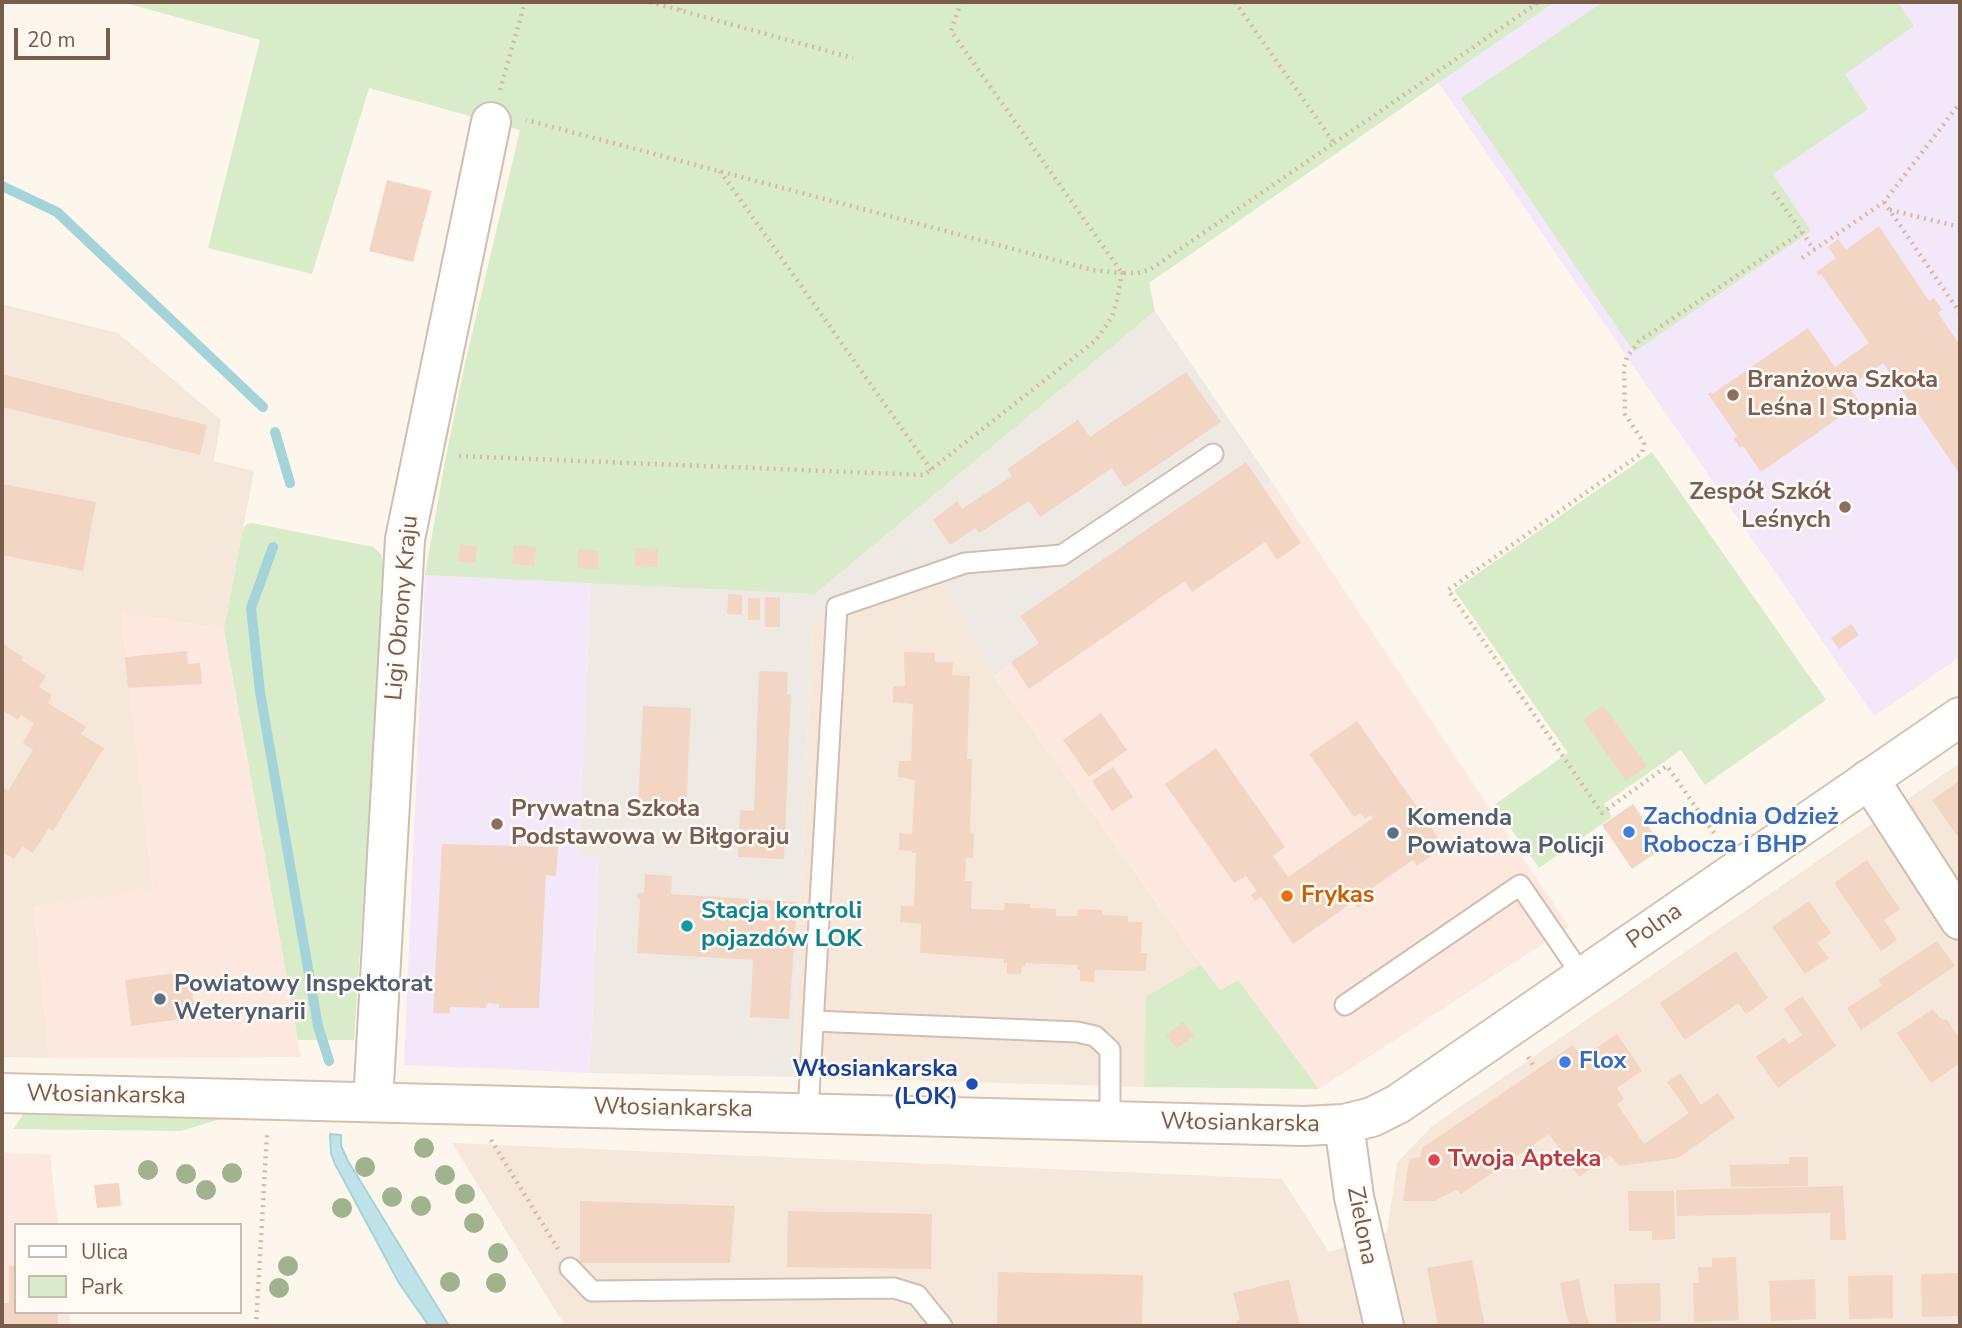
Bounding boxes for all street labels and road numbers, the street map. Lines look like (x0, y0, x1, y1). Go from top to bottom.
street label: Ligi Obrony Kraju (381, 514, 425, 702)
street label: Polna (1622, 898, 1688, 956)
street label: Włosiankarska (26, 1080, 186, 1112)
street label: Włosiankarska (593, 1093, 753, 1125)
street label: Włosiankarska (1160, 1108, 1320, 1140)
street label: Zielona (1339, 1184, 1383, 1268)

